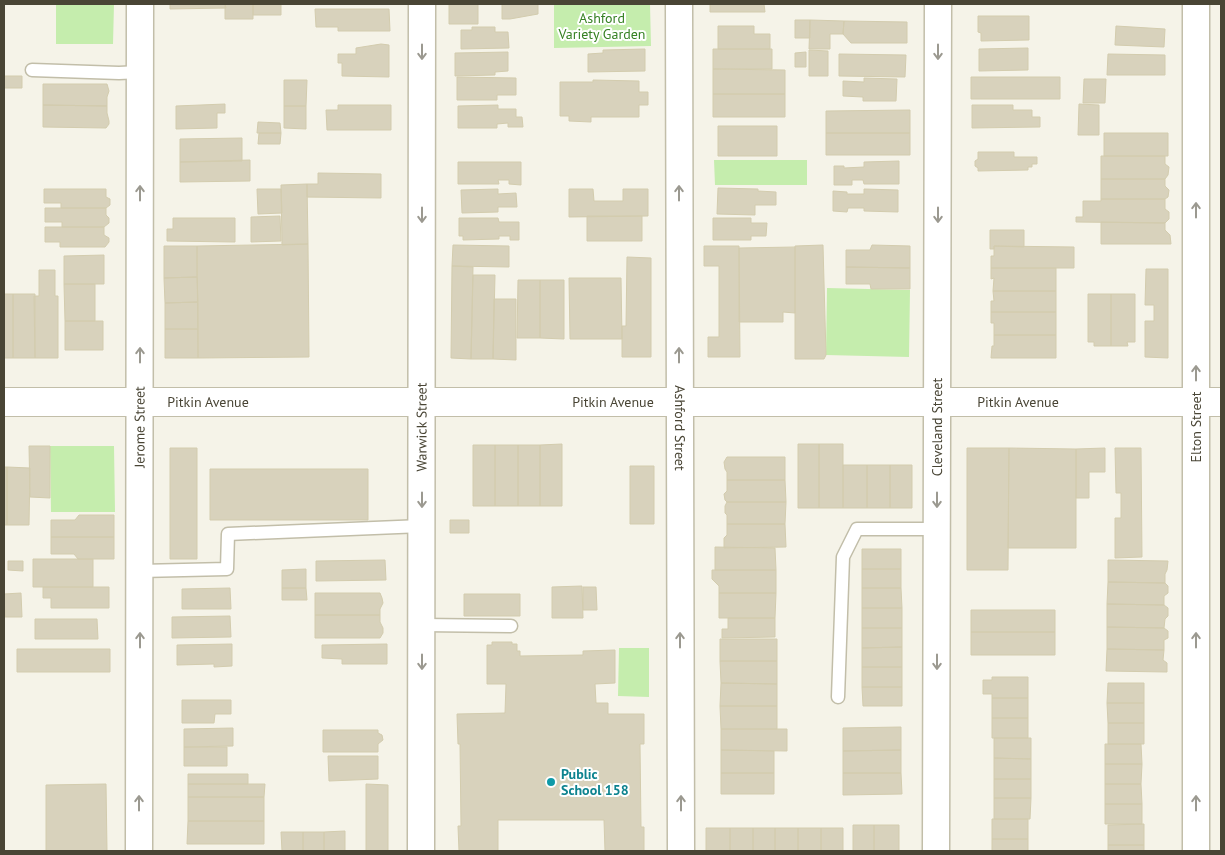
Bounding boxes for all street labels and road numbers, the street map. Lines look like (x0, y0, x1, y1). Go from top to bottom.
street label: Cleveland Street (928, 378, 946, 476)
street label: Warwick Street (412, 382, 431, 472)
street label: Ashford Street (671, 385, 689, 471)
street label: Jerome Street (130, 386, 149, 469)
street label: Elton Street (1187, 391, 1205, 462)
street label: Pitkin Avenue (167, 393, 249, 411)
street label: Pitkin Avenue (572, 393, 654, 411)
street label: Pitkin Avenue (977, 393, 1059, 411)

